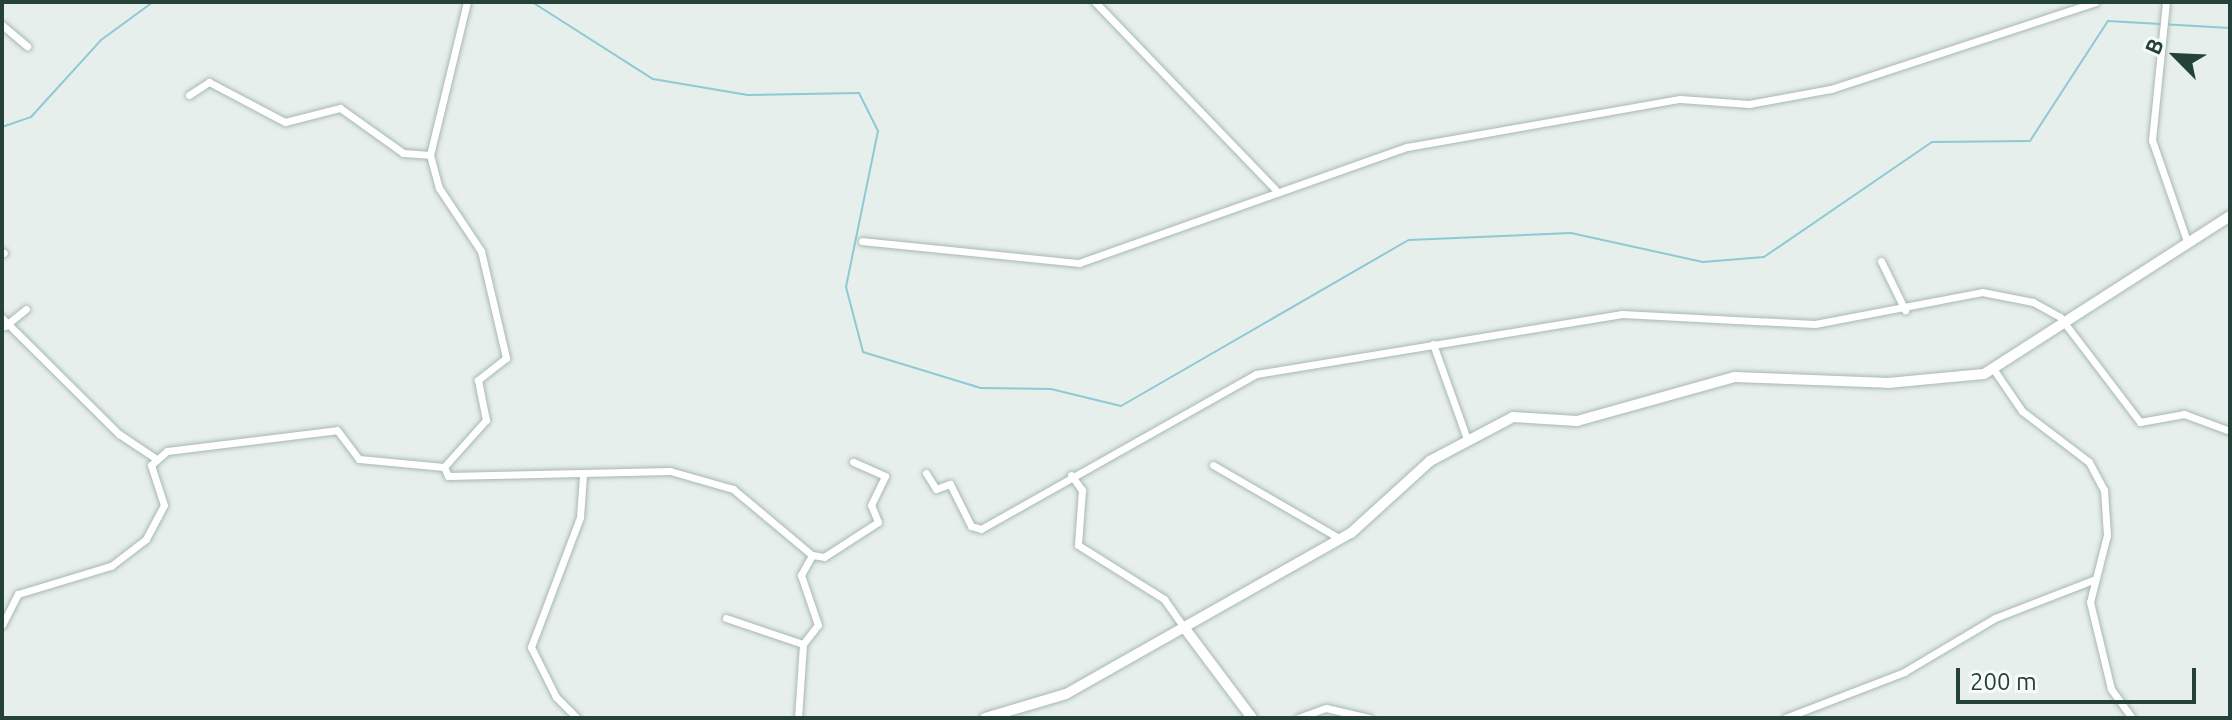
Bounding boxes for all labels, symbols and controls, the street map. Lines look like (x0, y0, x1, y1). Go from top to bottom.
north arrow (2136, 16, 2216, 96)
text: B (2139, 34, 2168, 58)
scale bar (1960, 652, 2200, 702)
text: 200 m (1970, 668, 2037, 695)

